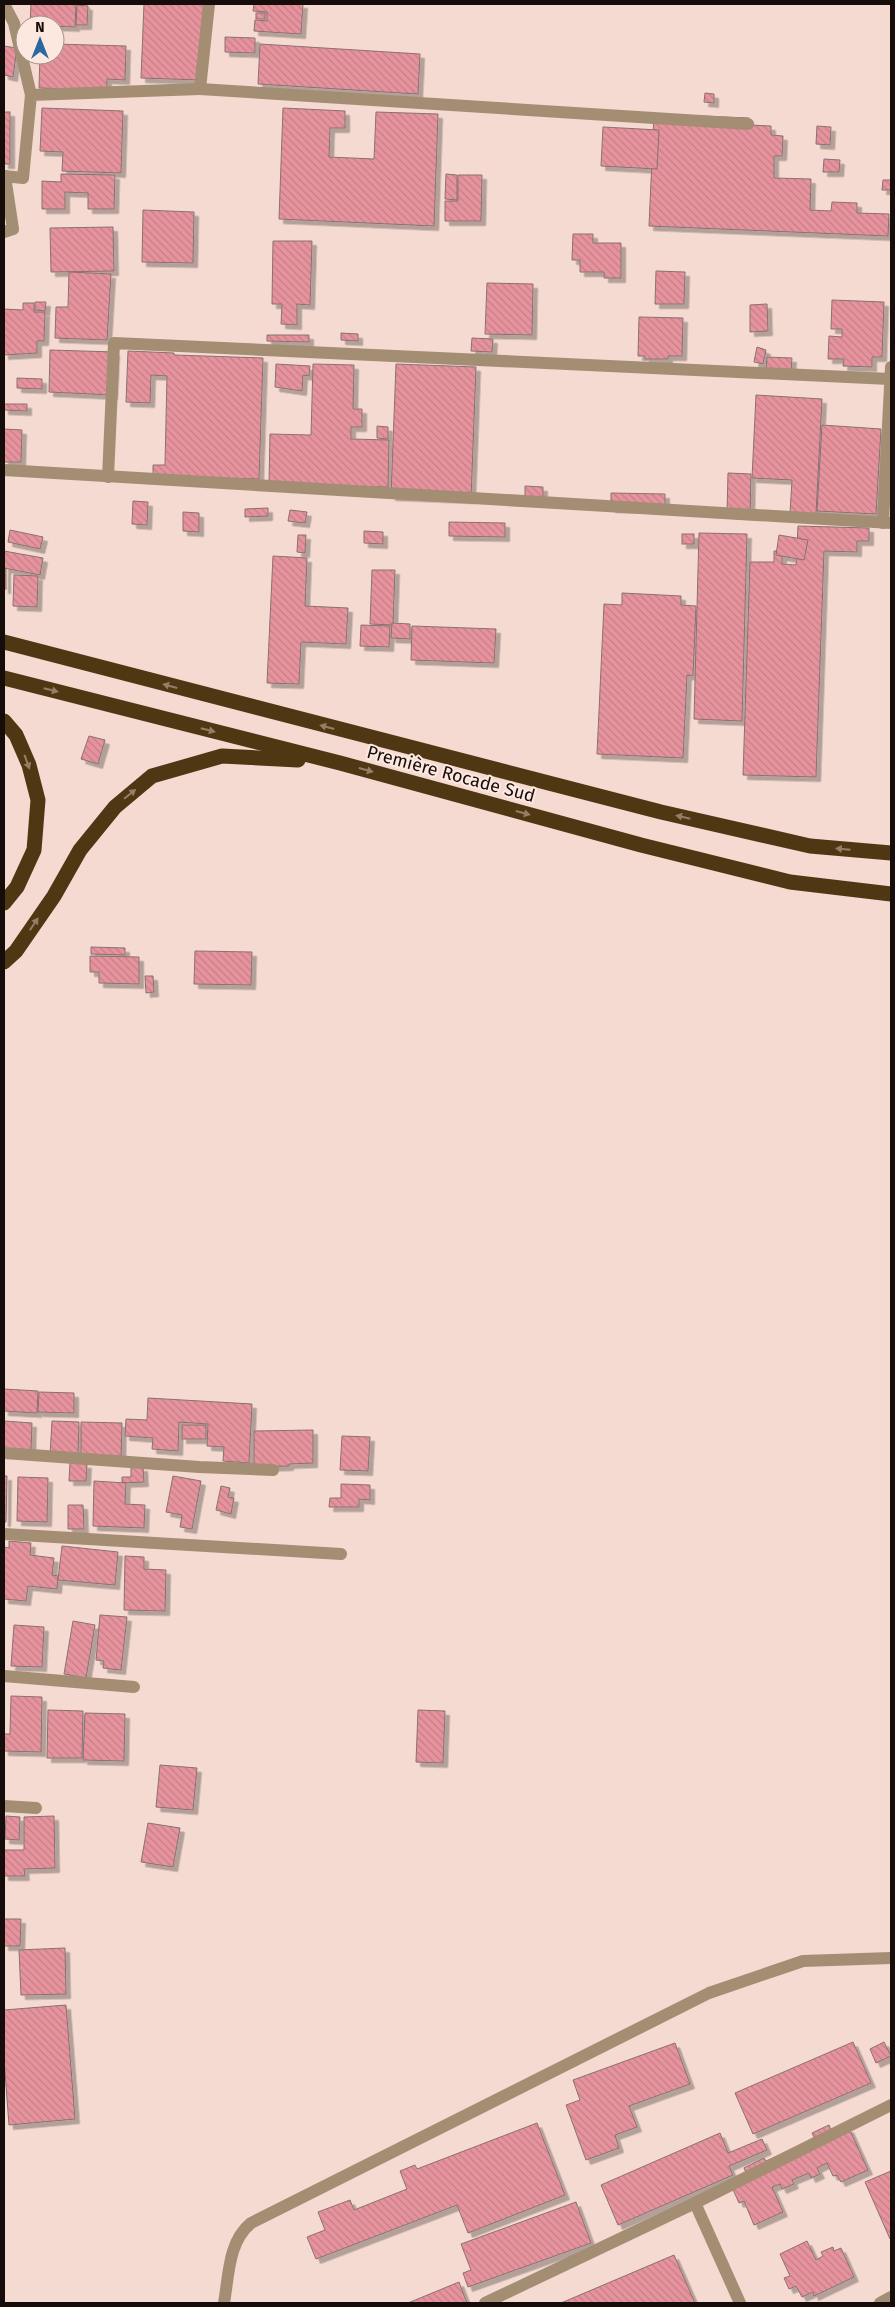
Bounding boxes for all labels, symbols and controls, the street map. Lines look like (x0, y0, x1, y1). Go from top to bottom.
north arrow (15, 15, 65, 65)
text: N (35, 19, 45, 36)
one-way arrow (162, 682, 178, 690)
one-way arrow (43, 686, 59, 694)
one-way arrow (320, 723, 335, 731)
one-way arrow (201, 726, 216, 734)
street label: Première Rocade Sud (364, 741, 538, 807)
one-way arrow (24, 755, 32, 770)
one-way arrow (358, 766, 373, 774)
one-way arrow (123, 789, 136, 800)
one-way arrow (515, 809, 530, 817)
one-way arrow (675, 813, 691, 821)
one-way arrow (834, 845, 850, 853)
one-way arrow (29, 918, 39, 931)

